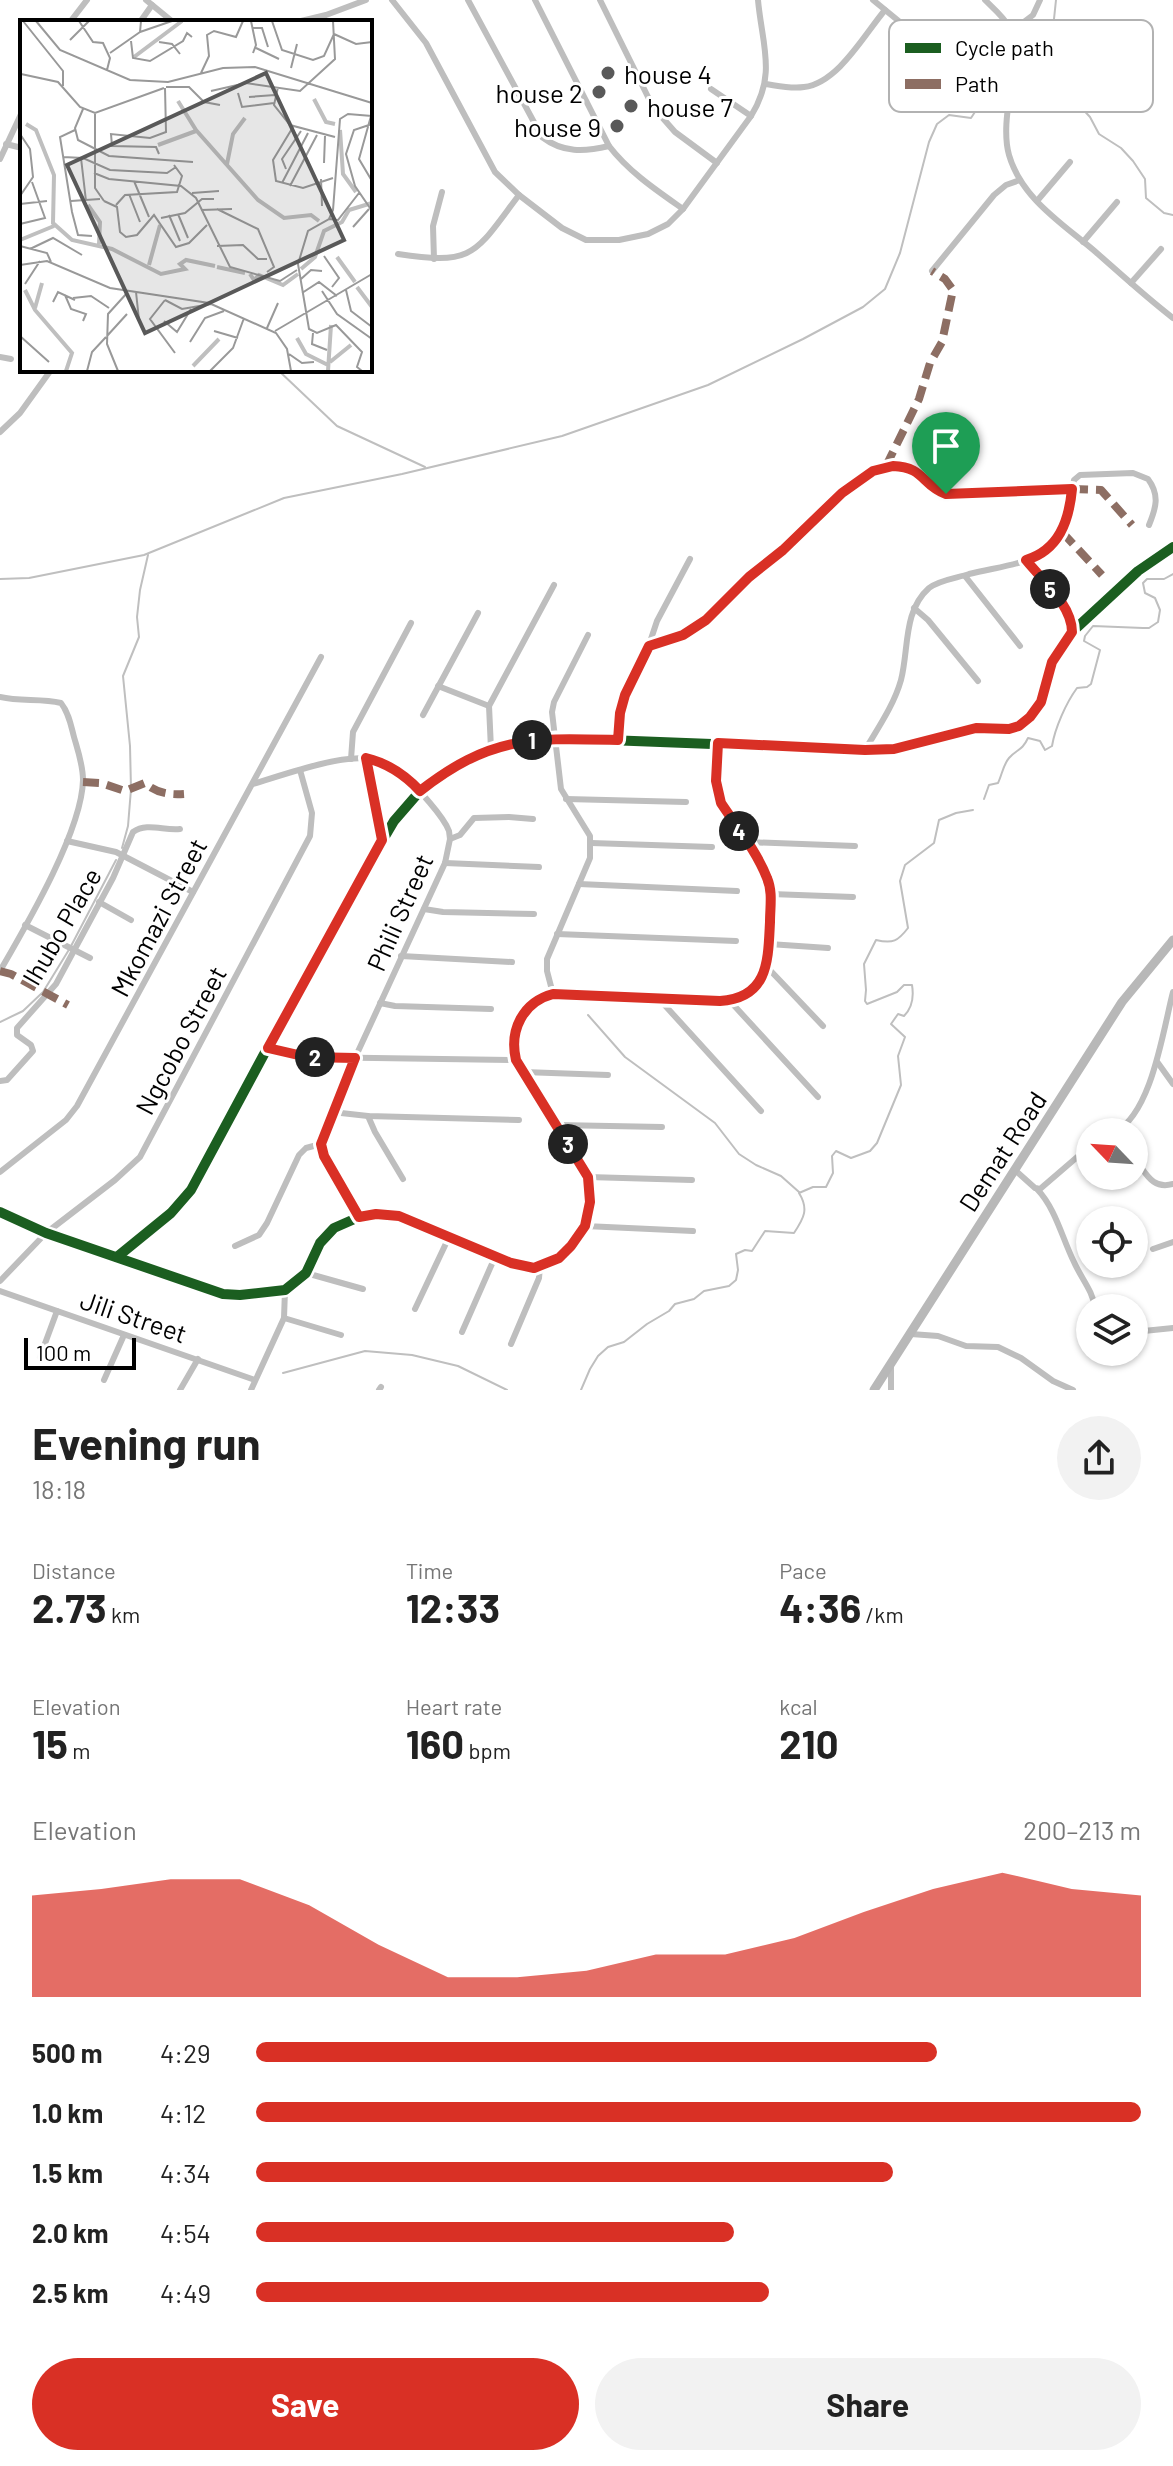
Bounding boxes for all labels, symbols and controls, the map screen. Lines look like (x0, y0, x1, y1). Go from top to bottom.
inset map (20, 20, 372, 372)
legend (889, 20, 1153, 112)
text: Cycle path (955, 34, 1054, 60)
place label: house 4 (624, 58, 712, 89)
marker: house 4 (599, 64, 617, 82)
text: Path (955, 70, 999, 96)
place label: house 2 (496, 77, 583, 108)
marker: house 2 (590, 83, 608, 101)
place label: house 7 (647, 91, 733, 122)
marker: house 7 (622, 97, 640, 115)
place label: house 9 (514, 111, 601, 142)
marker: house 9 (608, 117, 626, 135)
pin (912, 412, 980, 494)
icon: arrive (924, 424, 968, 468)
pin: 5 (1030, 569, 1070, 609)
text: 5 (1044, 576, 1056, 602)
pin: 1 (512, 720, 552, 760)
text: 1 (528, 727, 536, 753)
pin: 4 (719, 811, 759, 851)
text: 4 (732, 818, 746, 844)
street label: Mkomazi Street (103, 833, 213, 1001)
street label: Phili Street (359, 849, 439, 975)
street label: Ihubo Place (15, 862, 107, 990)
street label: Ngcobo Street (128, 961, 232, 1119)
pin: 2 (295, 1037, 335, 1077)
text: 2 (309, 1044, 321, 1070)
street label: Demat Road (952, 1085, 1052, 1217)
north arrow (1076, 1118, 1148, 1190)
map controls (1076, 1118, 1148, 1366)
pin: 3 (548, 1124, 588, 1164)
text: 3 (562, 1131, 574, 1157)
button: locate (1076, 1206, 1148, 1278)
street label: Jili Street (77, 1283, 191, 1349)
button: layers (1076, 1294, 1148, 1366)
scale bar (24, 1334, 136, 1370)
text: 100 m (36, 1339, 91, 1365)
text: Evening run (32, 1416, 261, 1469)
button: share (1057, 1416, 1141, 1500)
text: 18:18 (32, 1473, 86, 1504)
text: Distance (32, 1557, 116, 1583)
text: Time (406, 1557, 453, 1583)
text: Pace (779, 1557, 827, 1583)
text: 2.73 (32, 1583, 107, 1631)
text: 12:33 (406, 1583, 500, 1631)
text: 4:36 (779, 1583, 861, 1631)
text: km (107, 1601, 140, 1627)
text: /km (861, 1601, 904, 1627)
text: Elevation (32, 1693, 121, 1719)
text: Heart rate (406, 1693, 502, 1719)
text: kcal (779, 1693, 818, 1719)
text: 15 (32, 1719, 68, 1767)
text: 160 (406, 1719, 464, 1767)
text: 210 (779, 1719, 838, 1767)
text: m (68, 1737, 90, 1763)
text: bpm (464, 1737, 511, 1763)
text: Elevation (32, 1814, 137, 1845)
text: 200–213 m (1023, 1814, 1141, 1845)
text: 500 m (32, 2037, 103, 2068)
text: 4:29 (160, 2037, 211, 2068)
text: 1.0 km (32, 2097, 103, 2128)
text: 4:12 (160, 2097, 206, 2128)
text: 1.5 km (32, 2157, 103, 2188)
text: 4:34 (160, 2157, 211, 2188)
text: 2.0 km (32, 2217, 109, 2248)
text: 4:54 (160, 2217, 211, 2248)
text: 2.5 km (32, 2277, 108, 2308)
text: 4:49 (160, 2277, 211, 2308)
button: Save (32, 2358, 579, 2450)
button: Share (595, 2358, 1141, 2450)

